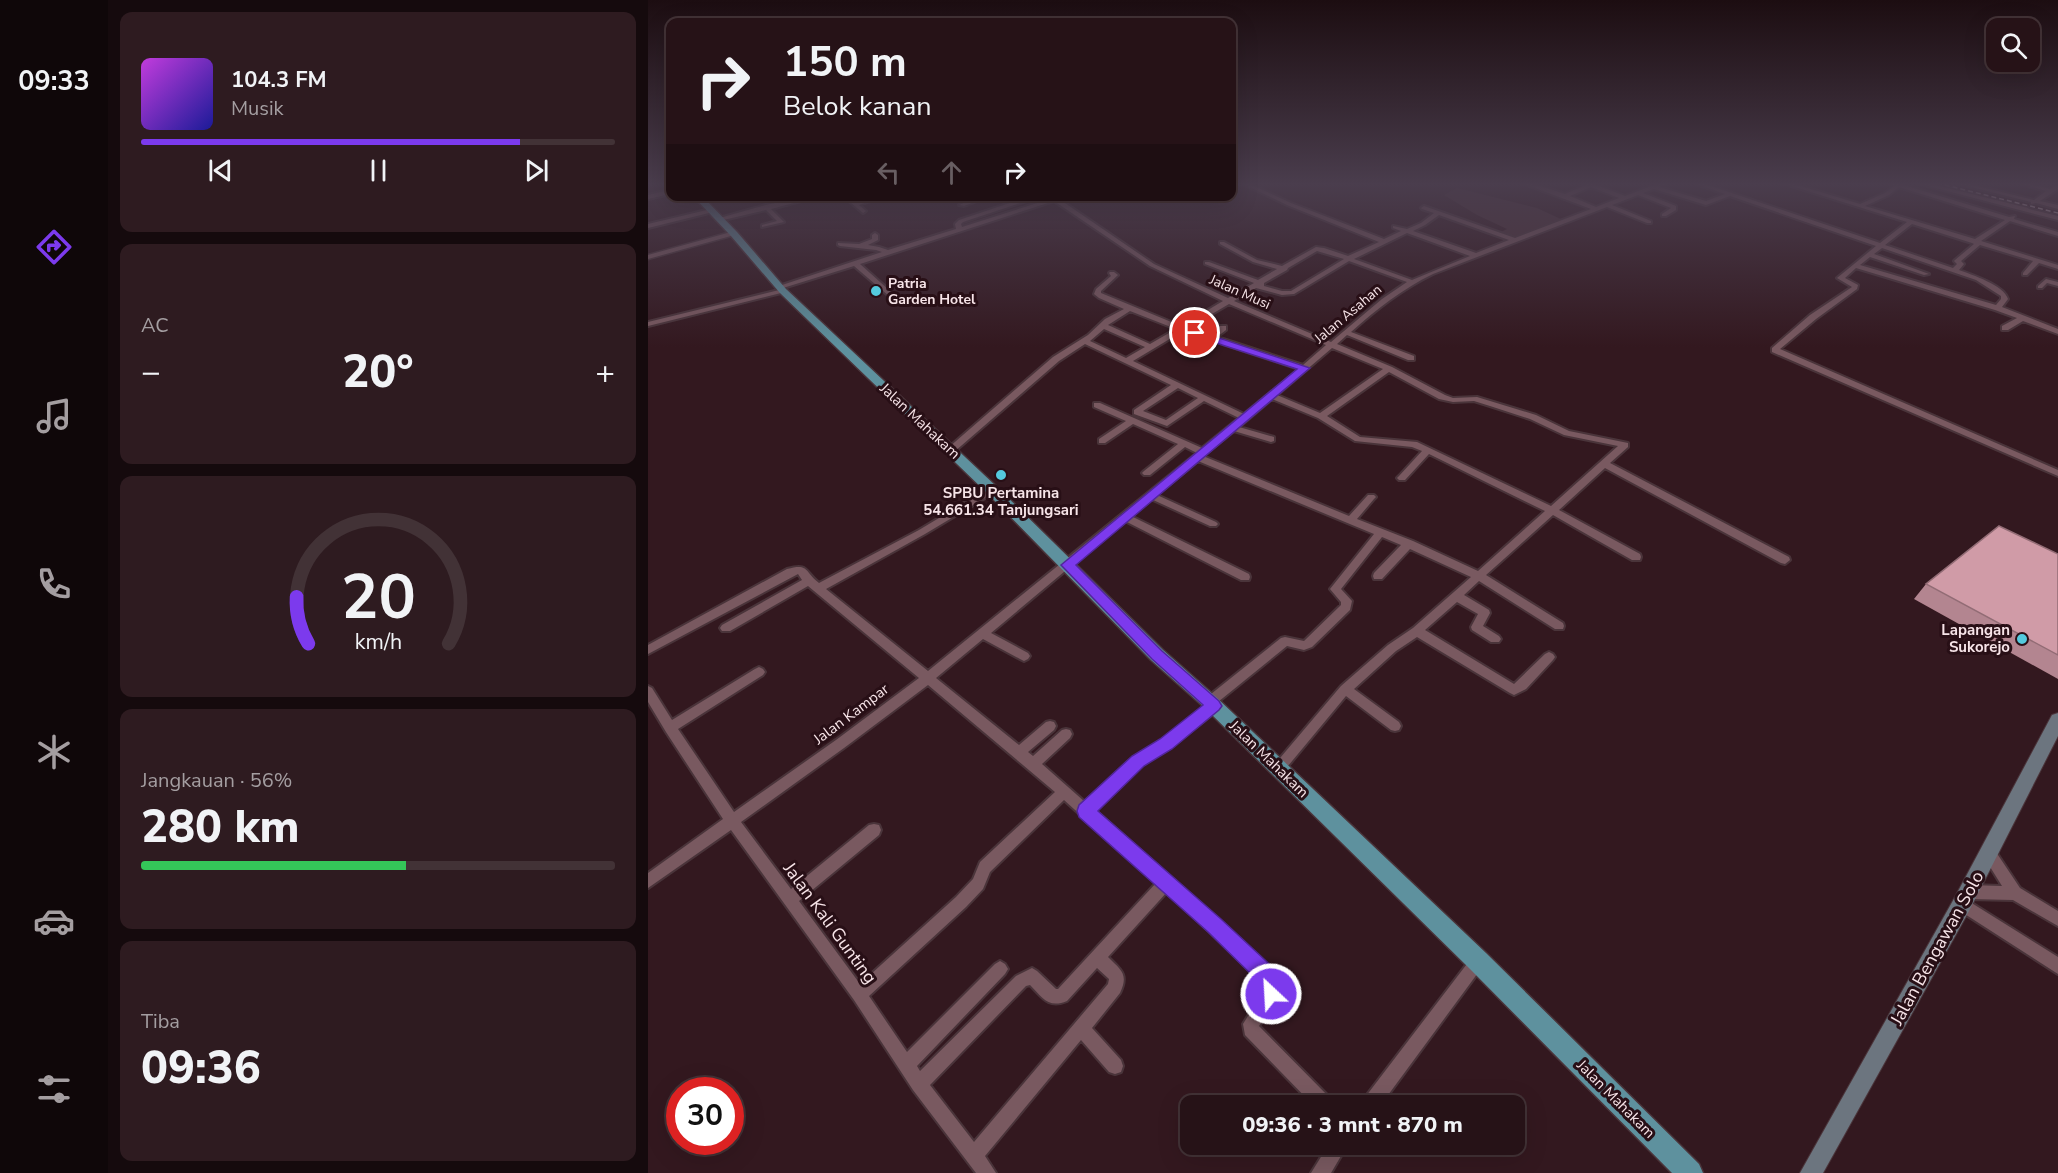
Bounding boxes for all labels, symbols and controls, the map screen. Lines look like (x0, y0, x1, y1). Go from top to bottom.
map controls (1986, 18, 2040, 72)
button: search (1986, 18, 2040, 72)
text: 150 m (783, 34, 907, 91)
icon: right (684, 42, 762, 120)
text: 09:33 (18, 63, 90, 100)
text: 104.3 FM (231, 65, 327, 95)
text: Belok kanan (783, 88, 932, 125)
text: Musik (231, 95, 284, 122)
icon: previous (204, 154, 237, 187)
icon: pause (362, 154, 395, 187)
icon: next (520, 154, 553, 187)
icon: left (872, 156, 905, 189)
icon: ahead (935, 156, 968, 189)
icon: right (998, 156, 1031, 189)
icon: directions (33, 226, 75, 268)
street label: Jalan Musi (1206, 270, 1274, 314)
place label: Patria Garden Hotel (888, 274, 976, 309)
street label: Jalan Asahan (1309, 280, 1386, 348)
marker: Patria Garden Hotel (869, 284, 883, 298)
pin (1169, 307, 1220, 358)
text: AC (141, 312, 169, 339)
icon: arrive (1178, 316, 1211, 349)
text: 20° (342, 342, 414, 403)
text: − (141, 350, 161, 395)
text: + (595, 350, 615, 395)
street label: Jalan Mahakam (875, 378, 965, 463)
icon: music (33, 395, 75, 437)
marker: SPBU Pertamina 54.661.34 Tanjungsari (994, 468, 1008, 482)
place label: SPBU Pertamina 54.661.34 Tanjungsari (923, 483, 1079, 520)
text: 20 (341, 555, 415, 640)
icon: phone (33, 563, 75, 605)
place label: Lapangan Sukorejo (1941, 620, 2010, 657)
text: km/h (354, 627, 402, 657)
marker: Lapangan Sukorejo (2015, 632, 2029, 646)
street label: Jalan Kampar (808, 679, 893, 750)
street label: Jalan Mahakam (1224, 715, 1313, 802)
icon: climate (33, 731, 75, 773)
text: Jangkauan · 56% (141, 767, 292, 794)
text: 280 km (141, 797, 300, 858)
street label: Jalan Kali Gunting (777, 857, 882, 989)
street label: Jalan Bengawan Solo (1884, 867, 1989, 1030)
icon: car (33, 900, 75, 942)
position arrow (1239, 962, 1303, 1026)
text: Tiba (141, 1008, 180, 1035)
text: 09:36 (141, 1038, 261, 1099)
street label: Jalan Mahakam (1572, 1055, 1660, 1143)
icon: filters (33, 1068, 75, 1110)
speed limit sign: 30 (666, 1077, 744, 1155)
text: 09:36 · 3 mnt · 870 m (1242, 1110, 1463, 1140)

